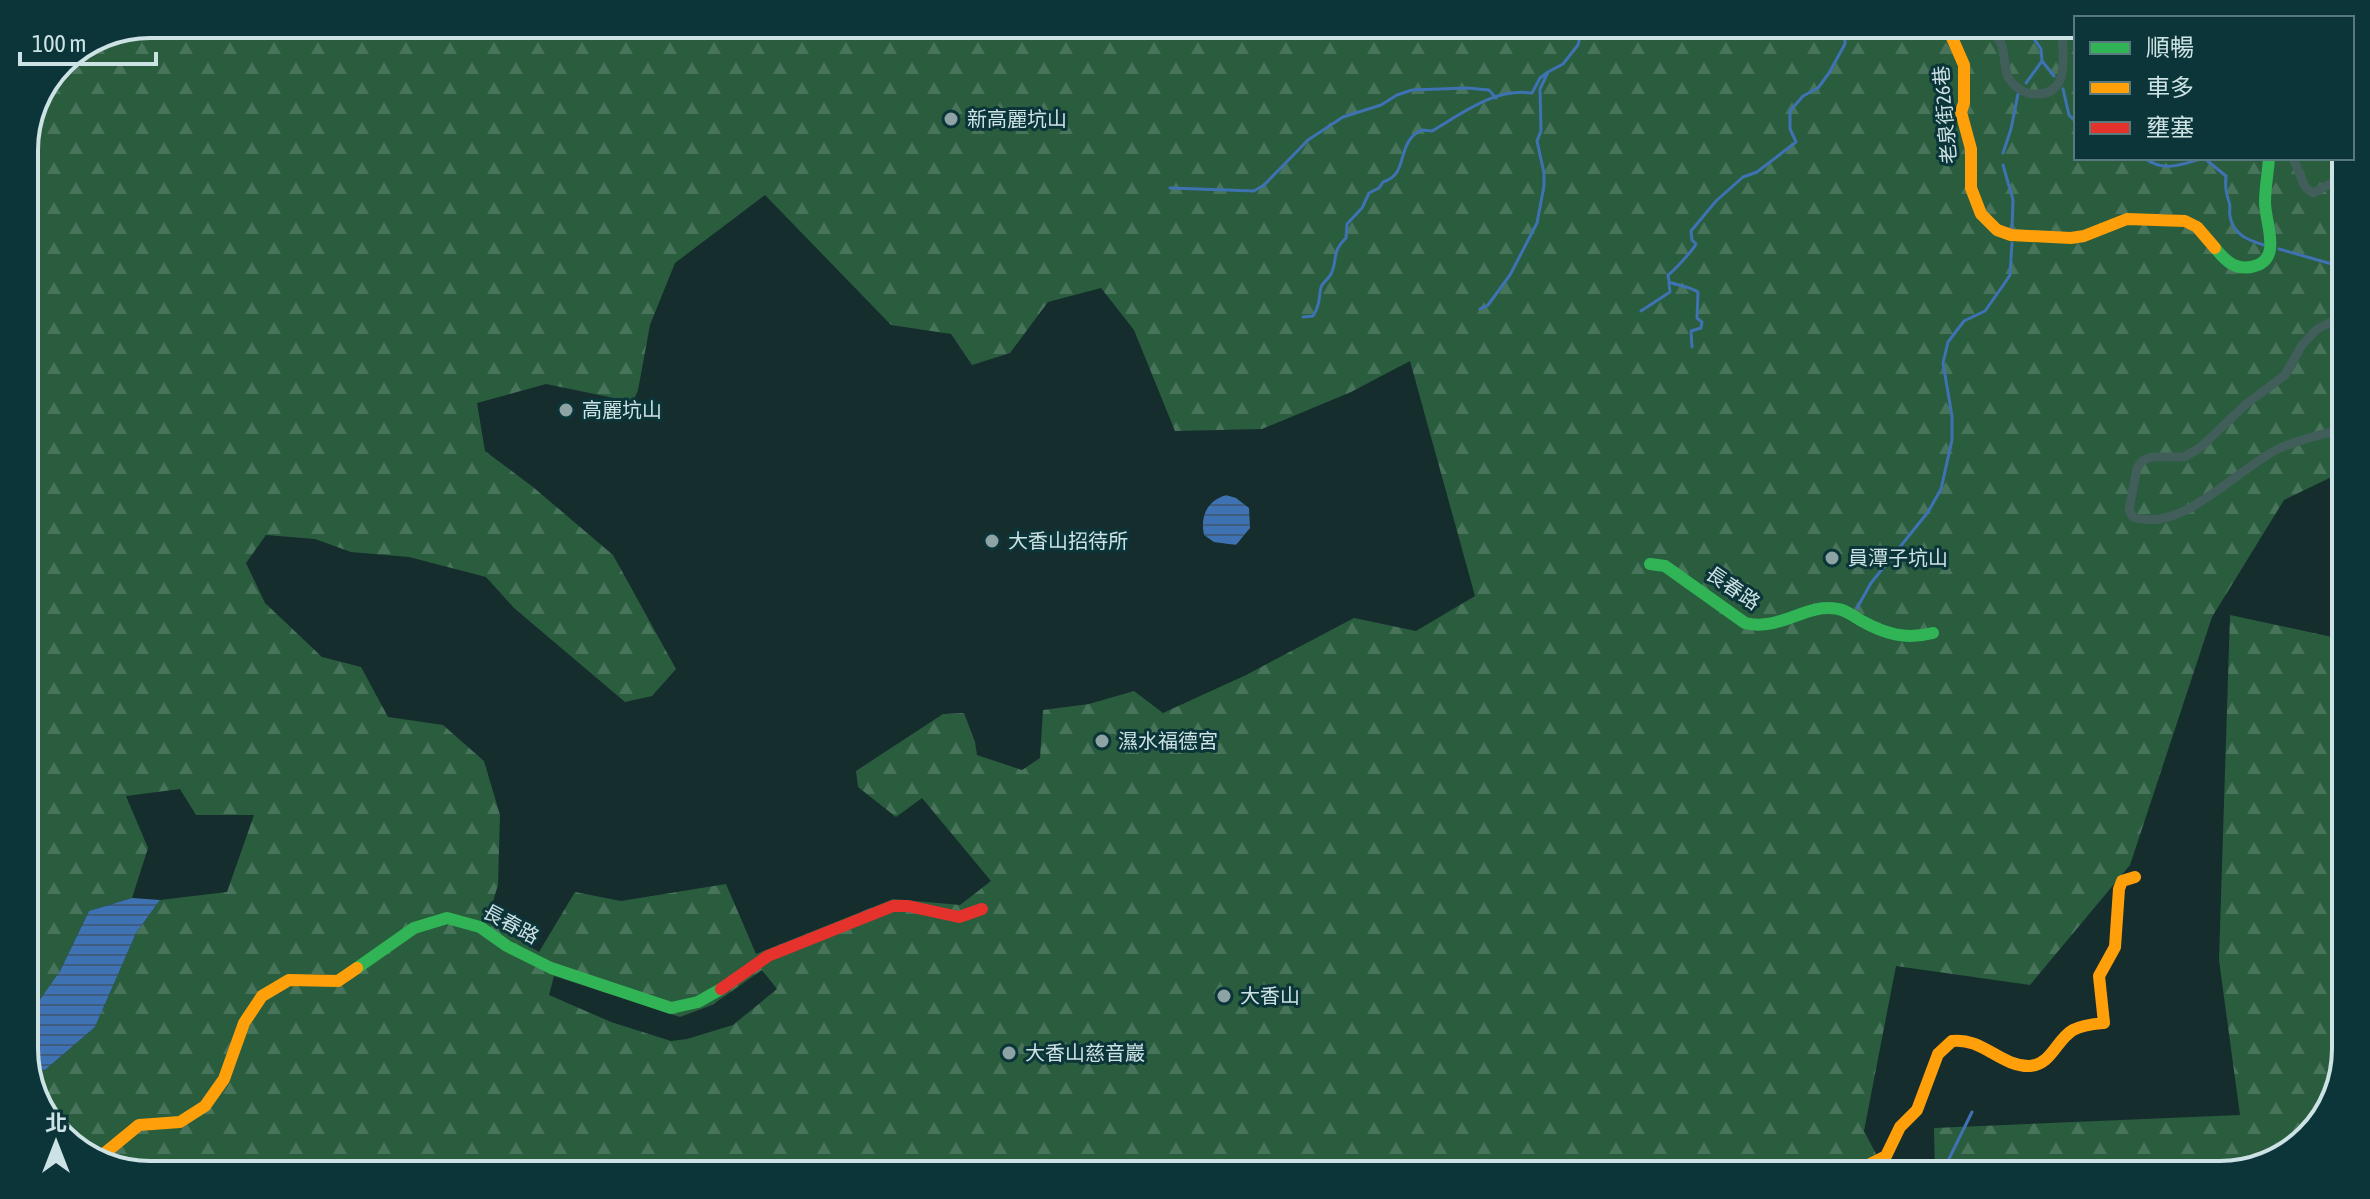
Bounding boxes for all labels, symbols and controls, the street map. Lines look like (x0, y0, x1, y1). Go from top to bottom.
scale bar (20, 16, 156, 66)
legend (2074, 16, 2354, 160)
text: 100 m (32, 30, 86, 57)
text: 順暢 (2146, 34, 2194, 61)
street label: 老泉街26巷 (1929, 65, 1960, 165)
text: 車多 (2146, 74, 2194, 101)
place label: 新高麗坑山 (967, 107, 1067, 130)
marker: 新高麗坑山 (942, 110, 960, 128)
text: 壅塞 (2146, 114, 2194, 141)
place label: 高麗坑山 (582, 398, 662, 421)
marker: 高麗坑山 (557, 401, 575, 419)
place label: 大香山招待所 (1008, 529, 1128, 552)
marker: 大香山招待所 (983, 532, 1001, 550)
place label: 員潭子坑山 (1848, 546, 1948, 569)
marker: 員潭子坑山 (1823, 549, 1841, 567)
street label: 長春路 (1702, 561, 1765, 614)
place label: 濕水福德宮 (1118, 729, 1218, 752)
marker: 濕水福德宮 (1093, 732, 1111, 750)
street label: 長春路 (479, 899, 543, 948)
place label: 大香山 (1240, 984, 1300, 1007)
marker: 大香山 (1215, 987, 1233, 1005)
place label: 大香山慈音巖 (1025, 1041, 1145, 1064)
marker: 大香山慈音巖 (1000, 1044, 1018, 1062)
north arrow (16, 1103, 96, 1183)
text: 北 (45, 1110, 67, 1136)

